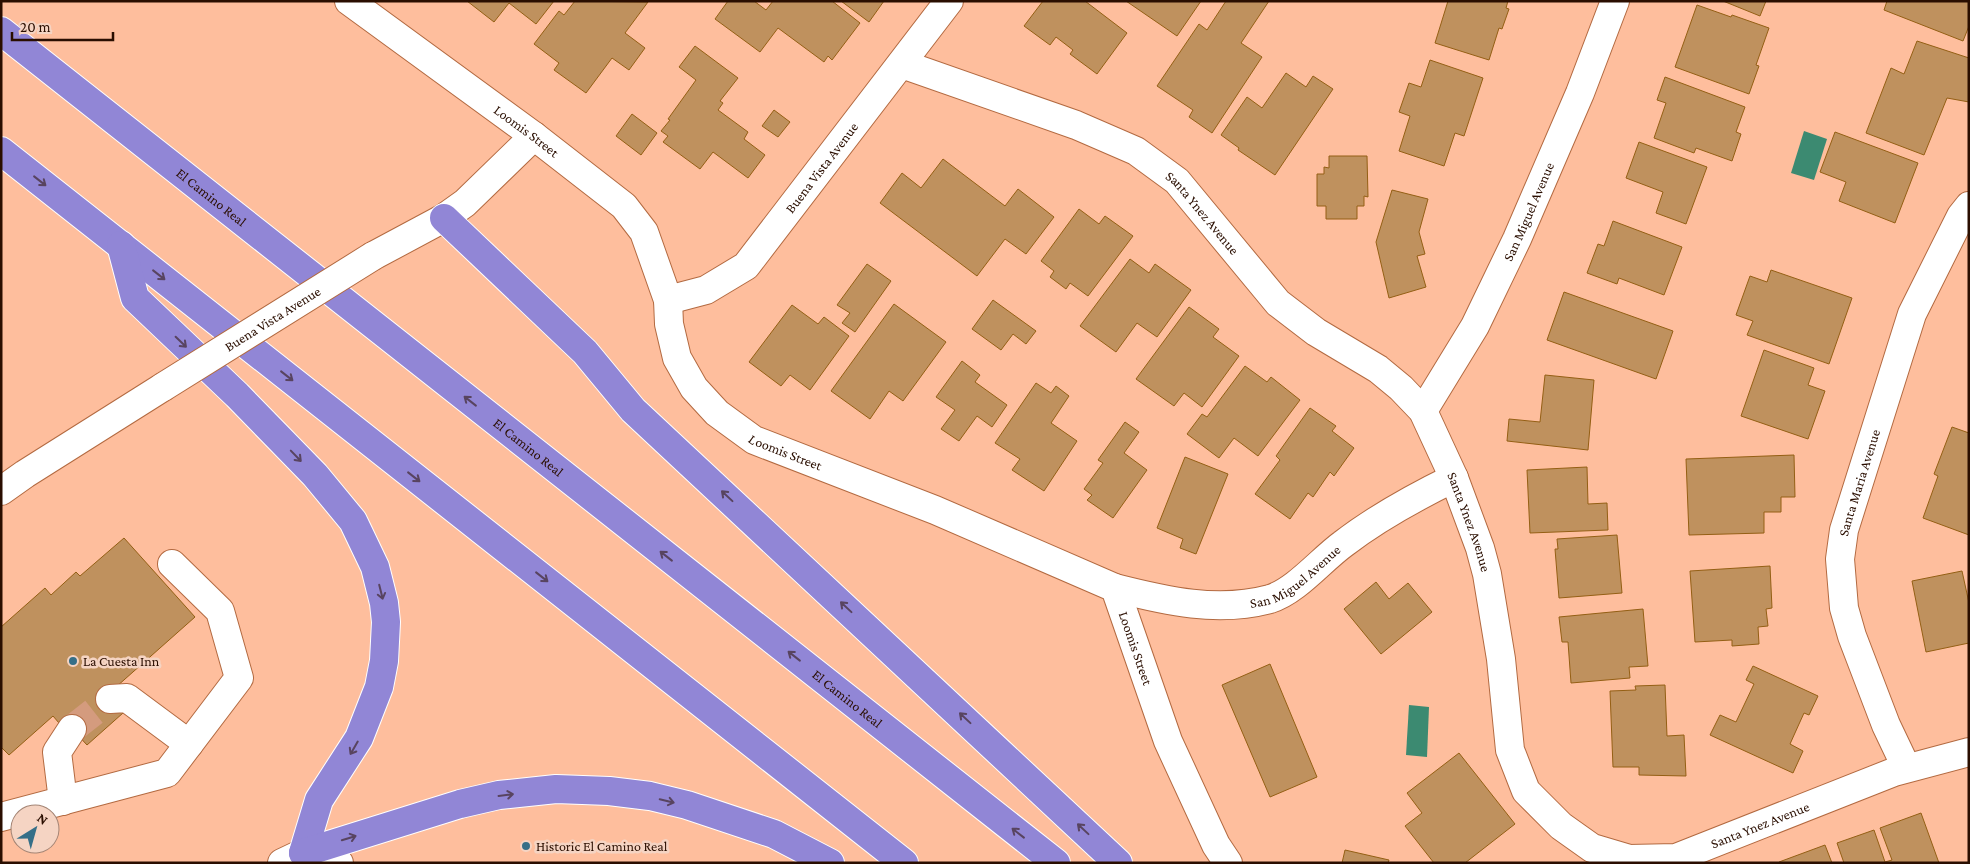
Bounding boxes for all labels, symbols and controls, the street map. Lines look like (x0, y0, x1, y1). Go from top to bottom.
scale bar (12, 10, 114, 42)
text: 20 m (20, 19, 51, 35)
street label: Loomis Street (491, 102, 562, 161)
street label: Buena Vista Avenue (782, 119, 861, 216)
street label: San Miguel Avenue (1500, 160, 1557, 264)
street label: El Camino Real (173, 164, 250, 230)
street label: Santa Ynez Avenue (1163, 167, 1242, 258)
one-way arrow (33, 176, 46, 187)
one-way arrow (152, 270, 166, 280)
street label: Buena Vista Avenue (222, 283, 323, 355)
one-way arrow (175, 336, 187, 348)
one-way arrow (280, 370, 293, 381)
one-way arrow (464, 395, 477, 406)
street label: El Camino Real (490, 415, 567, 480)
street label: Santa Maria Avenue (1835, 427, 1883, 537)
street label: Loomis Street (746, 431, 825, 474)
one-way arrow (290, 450, 302, 462)
street label: Santa Ynez Avenue (1444, 469, 1494, 574)
one-way arrow (407, 471, 420, 482)
one-way arrow (720, 490, 733, 502)
street label: San Miguel Avenue (1249, 541, 1343, 611)
one-way arrow (660, 550, 673, 561)
one-way arrow (535, 572, 548, 583)
one-way arrow (377, 583, 386, 599)
one-way arrow (839, 601, 852, 613)
street label: Loomis Street (1116, 609, 1156, 687)
one-way arrow (788, 651, 801, 662)
place label: La Cuesta Inn (83, 653, 160, 669)
marker: La Cuesta Inn (67, 655, 79, 667)
street label: El Camino Real (809, 666, 886, 731)
one-way arrow (958, 712, 971, 724)
one-way arrow (348, 740, 358, 755)
one-way arrow (497, 790, 513, 800)
one-way arrow (658, 797, 674, 806)
street label: Santa Ynez Avenue (1708, 798, 1812, 852)
north arrow (10, 804, 60, 854)
text: N (34, 809, 52, 828)
one-way arrow (1077, 823, 1089, 835)
one-way arrow (1012, 827, 1025, 838)
one-way arrow (341, 833, 357, 843)
place label: Historic El Camino Real (536, 838, 668, 854)
marker: Historic El Camino Real (520, 840, 532, 852)

